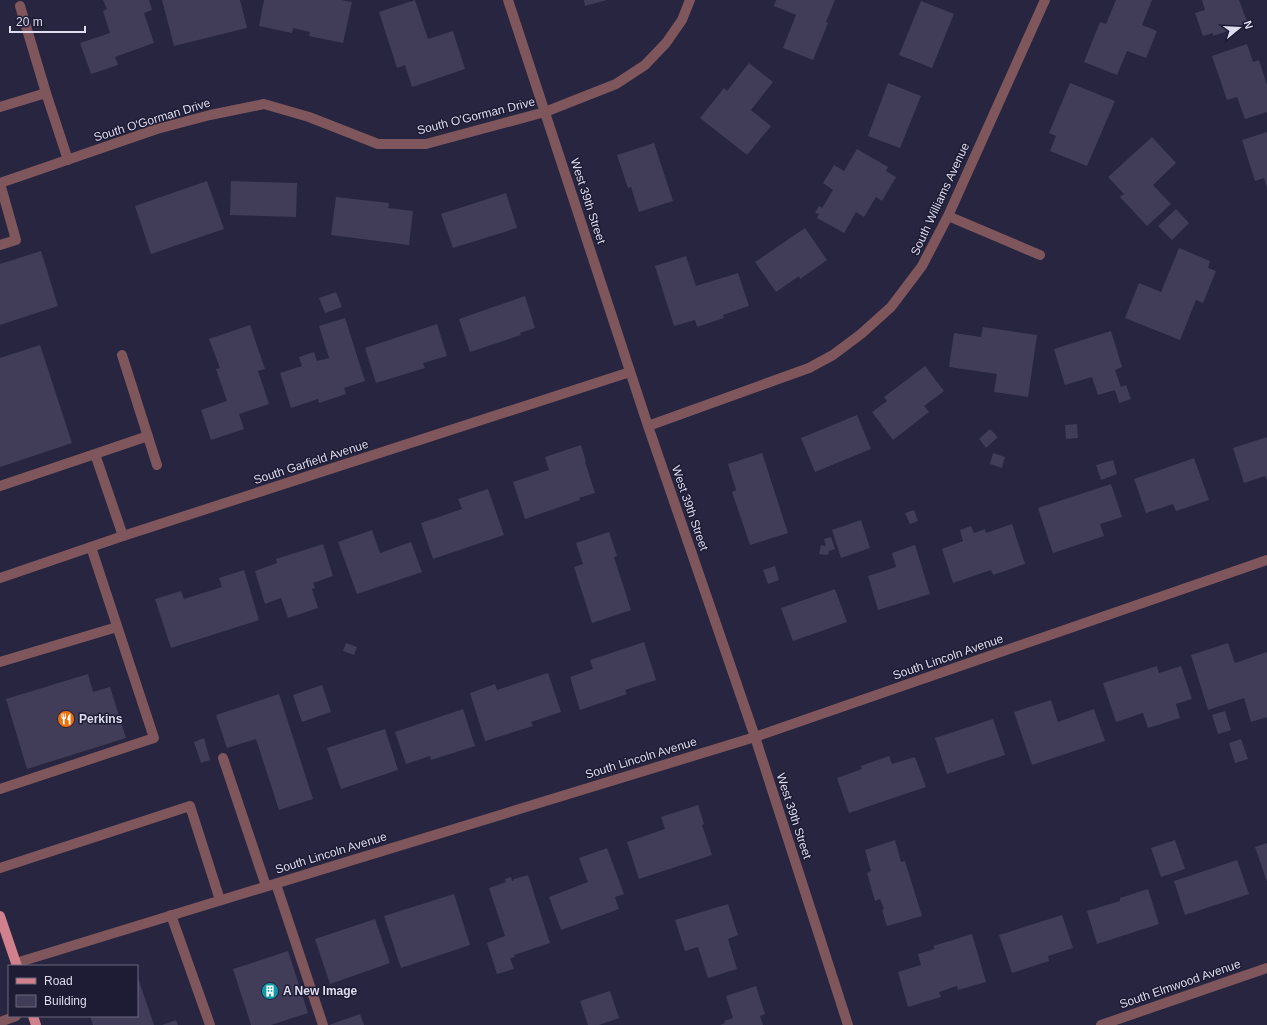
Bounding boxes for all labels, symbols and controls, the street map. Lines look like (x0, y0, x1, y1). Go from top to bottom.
scale bar (10, 8, 85, 34)
north arrow (1219, 8, 1259, 48)
text: 20 m (16, 15, 43, 29)
text: N (1242, 19, 1255, 31)
street label: South O'Gorman Drive (416, 94, 537, 137)
street label: South O'Gorman Drive (92, 96, 212, 144)
street label: South Williams Avenue (908, 140, 972, 257)
street label: West 39th Street (568, 156, 609, 246)
street label: South Garfield Avenue (252, 437, 370, 487)
street label: West 39th Street (669, 464, 711, 553)
street label: South Lincoln Avenue (891, 631, 1005, 682)
restaurant icon: Perkins (56, 709, 76, 729)
place label: Perkins (79, 712, 123, 726)
street label: South Lincoln Avenue (584, 734, 699, 782)
street label: West 39th Street (774, 771, 815, 861)
street label: South Lincoln Avenue (274, 829, 389, 877)
street label: South Elmwood Avenue (1118, 957, 1243, 1011)
legend (8, 965, 138, 1017)
text: Road (44, 974, 73, 988)
building icon: A New Image (260, 981, 280, 1001)
place label: A New Image (283, 984, 358, 998)
text: Building (44, 994, 87, 1008)

